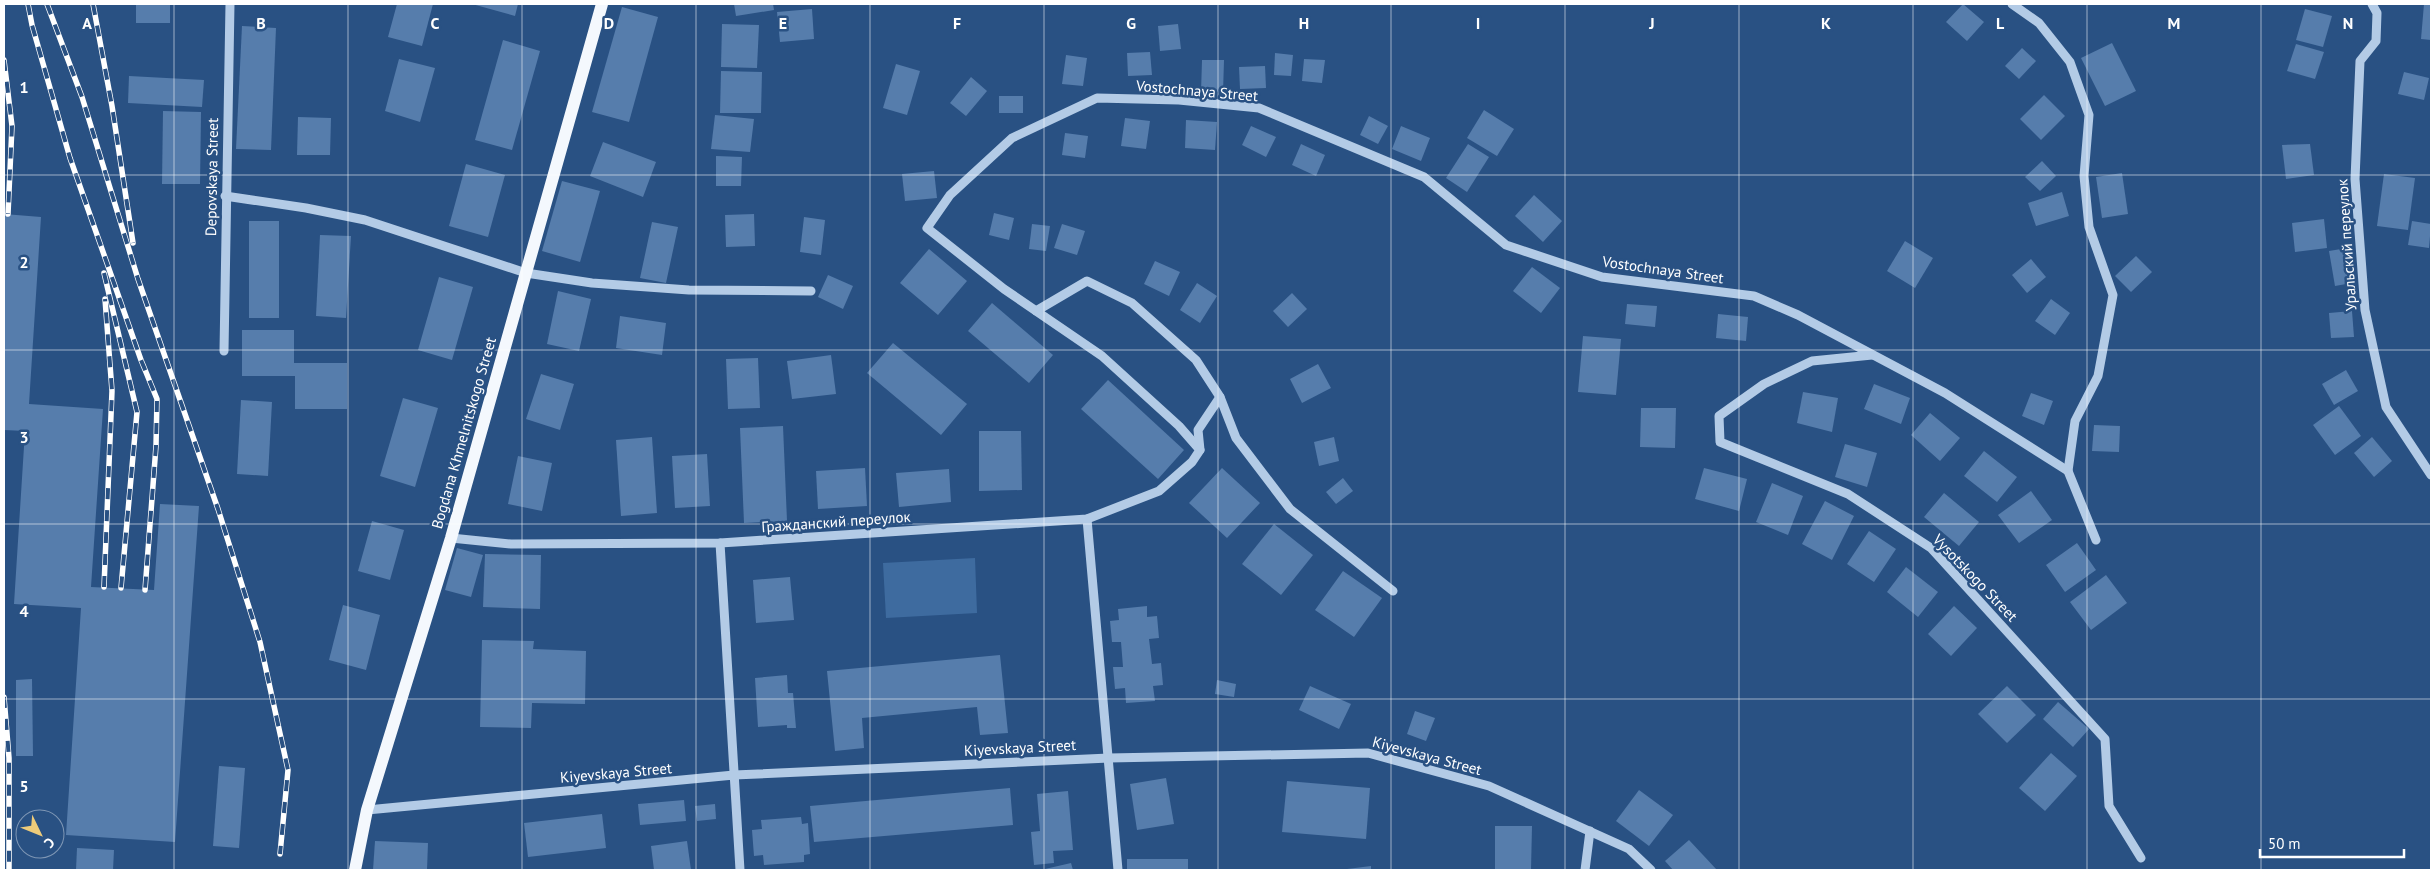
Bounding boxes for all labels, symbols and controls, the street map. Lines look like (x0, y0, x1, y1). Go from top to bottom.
text: A (82, 13, 92, 33)
text: B (256, 13, 266, 33)
text: C (431, 13, 440, 33)
text: D (604, 13, 614, 33)
text: E (779, 13, 787, 33)
text: F (953, 13, 961, 33)
text: G (1126, 13, 1136, 33)
text: H (1299, 13, 1309, 33)
text: I (1476, 13, 1480, 33)
text: J (1648, 13, 1655, 33)
text: K (1821, 13, 1831, 33)
text: L (1996, 13, 2005, 33)
text: M (2168, 13, 2180, 33)
text: N (2343, 13, 2353, 33)
street label: Vostochnaya Street (1134, 76, 1259, 105)
text: 1 (19, 77, 29, 97)
street label: Depovskaya Street (201, 118, 222, 236)
street label: Уральский переулок (2332, 178, 2361, 312)
street label: Vostochnaya Street (1600, 251, 1725, 287)
text: 2 (19, 252, 29, 272)
street label: Bogdana Khmelnitskogo Street (427, 335, 500, 531)
text: 3 (19, 427, 29, 447)
street label: Гражданский переулок (761, 507, 912, 536)
street label: Vysotskogo Street (1928, 529, 2022, 625)
text: 4 (19, 601, 29, 621)
street label: Kiyevskaya Street (1370, 732, 1484, 779)
street label: Kiyevskaya Street (963, 735, 1076, 760)
street label: Kiyevskaya Street (559, 758, 673, 787)
text: 5 (19, 776, 29, 796)
north arrow (15, 809, 65, 859)
scale bar (2260, 826, 2404, 858)
text: С (40, 834, 59, 852)
text: 50 m (2268, 834, 2301, 853)

